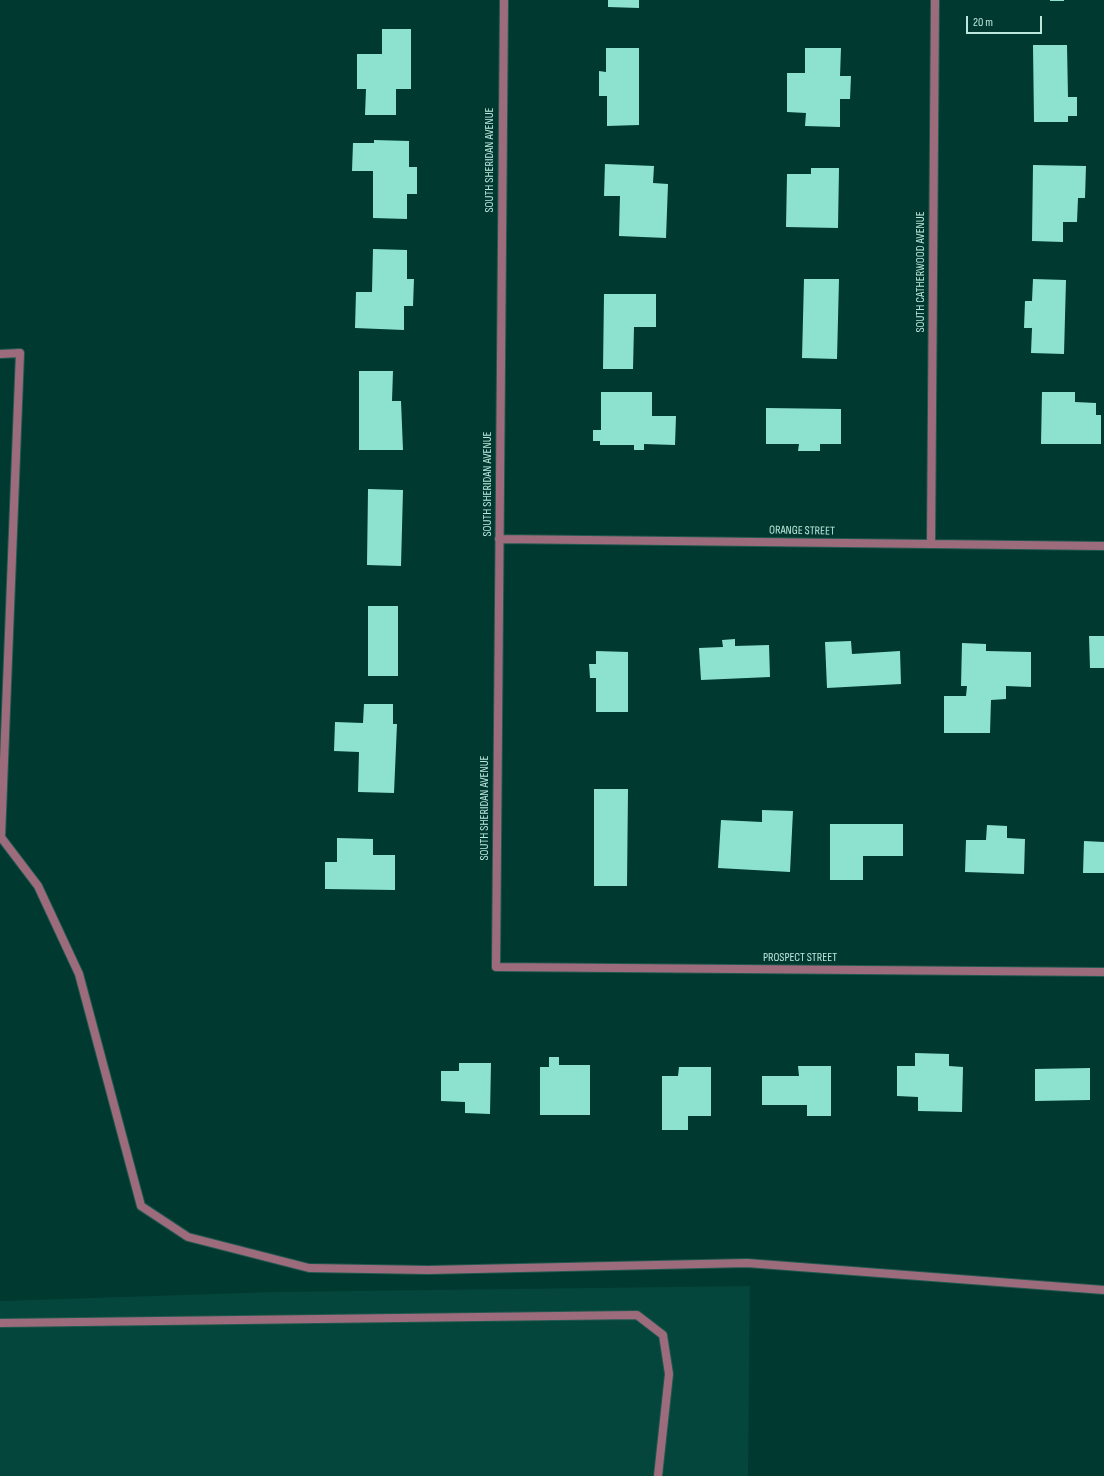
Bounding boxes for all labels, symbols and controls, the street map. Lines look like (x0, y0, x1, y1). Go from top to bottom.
scale bar (968, 8, 1044, 34)
text: 20 m (973, 15, 993, 30)
street label: SOUTH SHERIDAN AVENUE (483, 107, 497, 213)
street label: SOUTH CATHERWOOD AVENUE (914, 211, 928, 333)
street label: SOUTH SHERIDAN AVENUE (481, 431, 495, 537)
street label: ORANGE STREET (769, 523, 835, 539)
street label: SOUTH SHERIDAN AVENUE (478, 755, 492, 861)
street label: PROSPECT STREET (763, 951, 837, 965)

